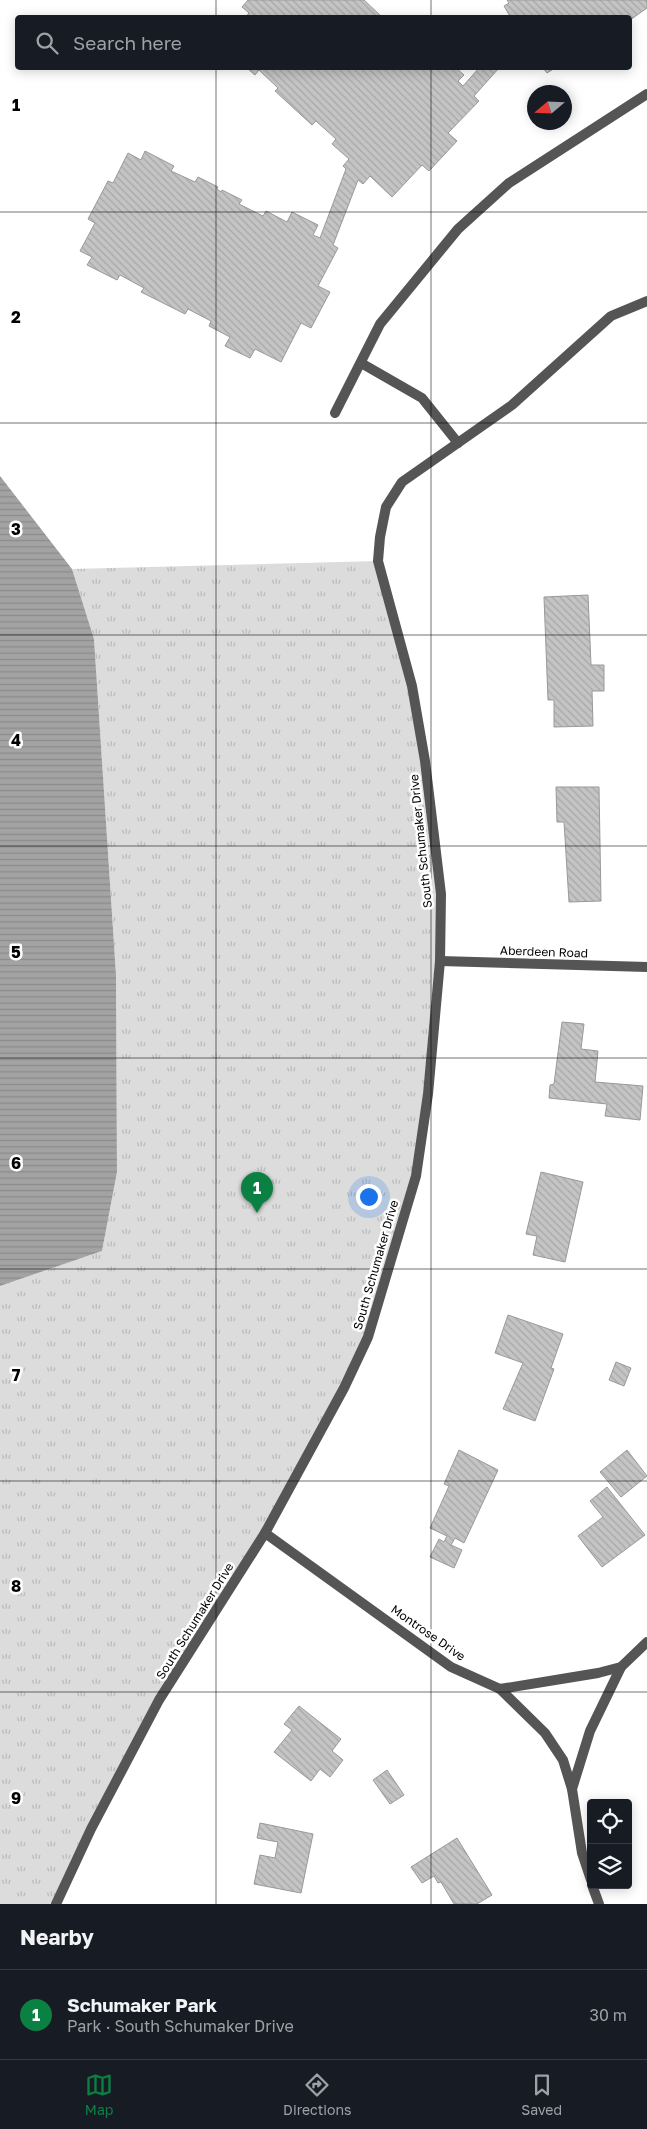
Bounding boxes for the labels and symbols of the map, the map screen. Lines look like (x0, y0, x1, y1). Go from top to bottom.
north arrow (527, 85, 572, 130)
text: 1 (12, 95, 20, 115)
text: 2 (11, 307, 21, 327)
text: 3 (11, 519, 21, 539)
text: 4 (11, 730, 21, 750)
street label: South Schumaker Drive (406, 773, 435, 909)
text: 5 (11, 942, 21, 962)
street label: Aberdeen Road (500, 942, 588, 961)
text: 6 (11, 1153, 21, 1173)
pin: 1 (241, 1172, 273, 1213)
your location (356, 1184, 382, 1210)
street label: South Schumaker Drive (350, 1198, 401, 1332)
text: 7 (12, 1365, 21, 1385)
street label: South Schumaker Drive (153, 1560, 237, 1682)
text: 8 (11, 1576, 21, 1596)
street label: Montrose Drive (388, 1601, 468, 1664)
text: 9 (11, 1788, 21, 1808)

